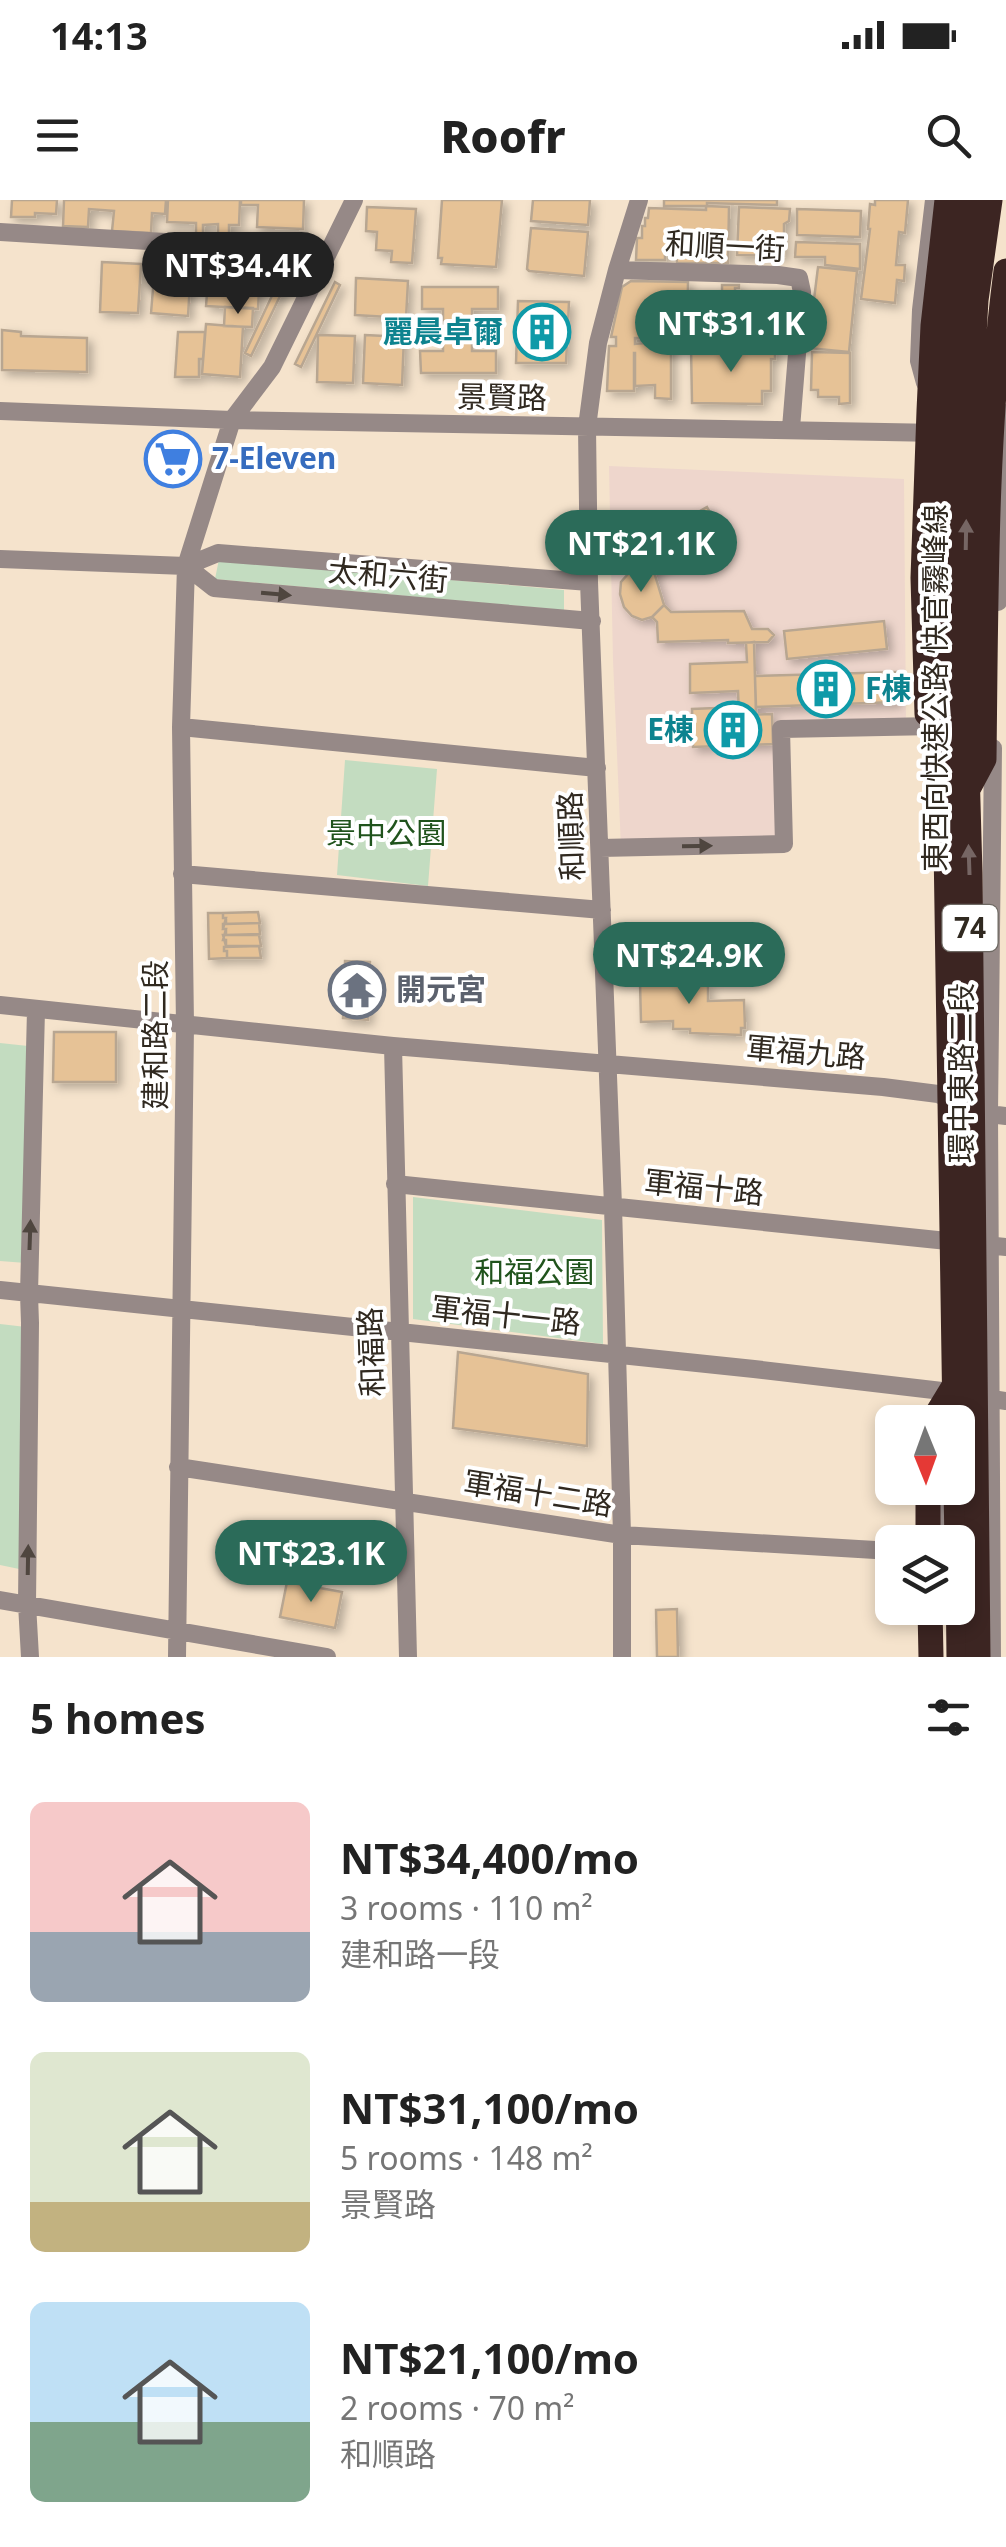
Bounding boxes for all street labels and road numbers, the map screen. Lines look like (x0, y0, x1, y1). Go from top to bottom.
street label: 和順一街 (664, 222, 786, 269)
street label: 景賢路 (457, 375, 547, 418)
street label: 東西向快速公路 快官霧峰線 (914, 504, 955, 872)
street label: 太和六街 (327, 549, 450, 600)
street label: 和順路 (548, 790, 593, 882)
road number: 74 (942, 905, 998, 951)
street label: 建和路二段 (134, 960, 175, 1110)
street label: 環中東路二段 (940, 983, 981, 1163)
street label: 軍福九路 (745, 1026, 868, 1077)
street label: 軍福十路 (642, 1160, 766, 1213)
street label: 軍福十一路 (429, 1286, 583, 1343)
street label: 和福路 (348, 1306, 393, 1398)
street label: 軍福十二路 (461, 1461, 616, 1524)

